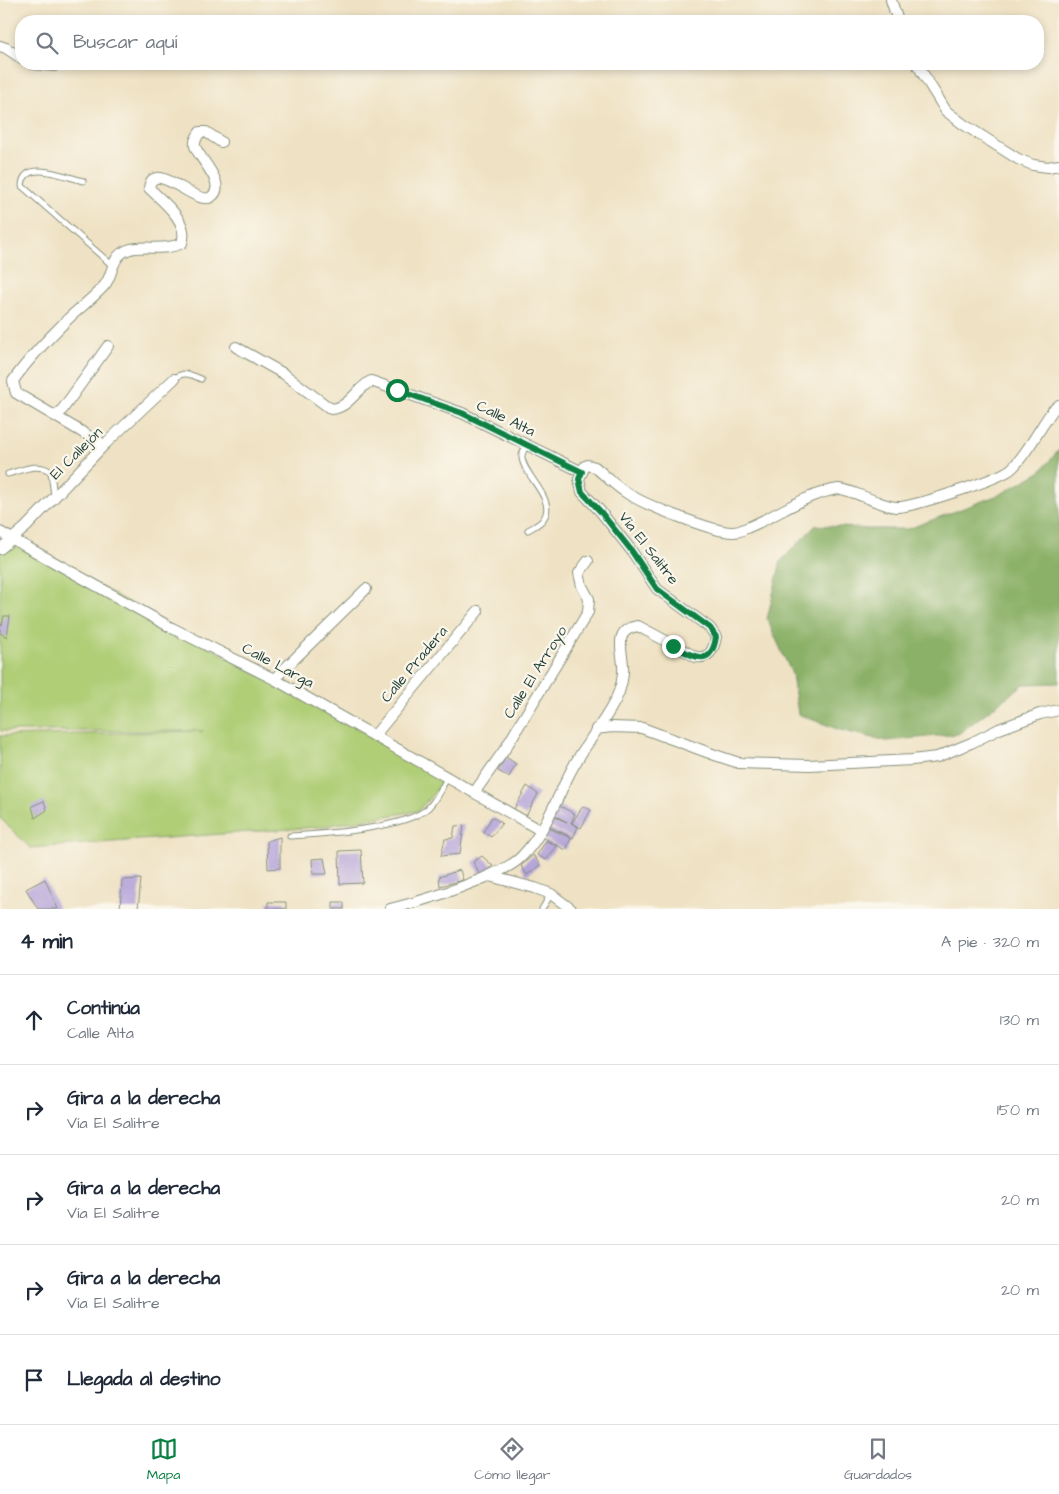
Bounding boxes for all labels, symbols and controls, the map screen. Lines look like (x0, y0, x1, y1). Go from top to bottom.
search box (15, 15, 1044, 70)
icon: search (33, 29, 61, 57)
text: Buscar aquí (73, 29, 177, 56)
route start (386, 379, 409, 402)
street label: Calle Alta (473, 395, 539, 442)
street label: El Callejón (45, 422, 108, 484)
street label: Vía El Salitre (614, 508, 684, 589)
street label: Calle Pradera (376, 621, 453, 707)
street label: Calle El Arroyo (499, 621, 573, 723)
route end (662, 635, 685, 658)
street label: Calle Larga (238, 638, 318, 694)
text: 4 min (20, 927, 73, 956)
text: A pie · 320 m (941, 931, 1039, 953)
text: Continúa (67, 995, 140, 1022)
icon: ahead (20, 1006, 48, 1034)
text: 130 m (1000, 1009, 1039, 1031)
text: Calle Alta (67, 1022, 134, 1044)
text: Gira a la derecha (67, 1085, 220, 1112)
icon: right (20, 1096, 48, 1124)
text: 150 m (997, 1099, 1039, 1121)
text: Vía El Salitre (67, 1112, 160, 1134)
text: Gira a la derecha (67, 1175, 220, 1202)
icon: right (20, 1186, 48, 1214)
text: 20 m (1001, 1189, 1039, 1211)
text: Vía El Salitre (67, 1202, 160, 1224)
text: Gira a la derecha (67, 1265, 220, 1292)
icon: right (20, 1276, 48, 1304)
text: 20 m (1001, 1279, 1039, 1301)
text: Vía El Salitre (67, 1292, 160, 1314)
icon: arrive (20, 1366, 48, 1394)
text: Llegada al destino (67, 1366, 220, 1393)
tab: Mapa (147, 1435, 180, 1485)
tab: Cómo llegar (474, 1435, 550, 1485)
tab: Guardados (844, 1435, 912, 1485)

